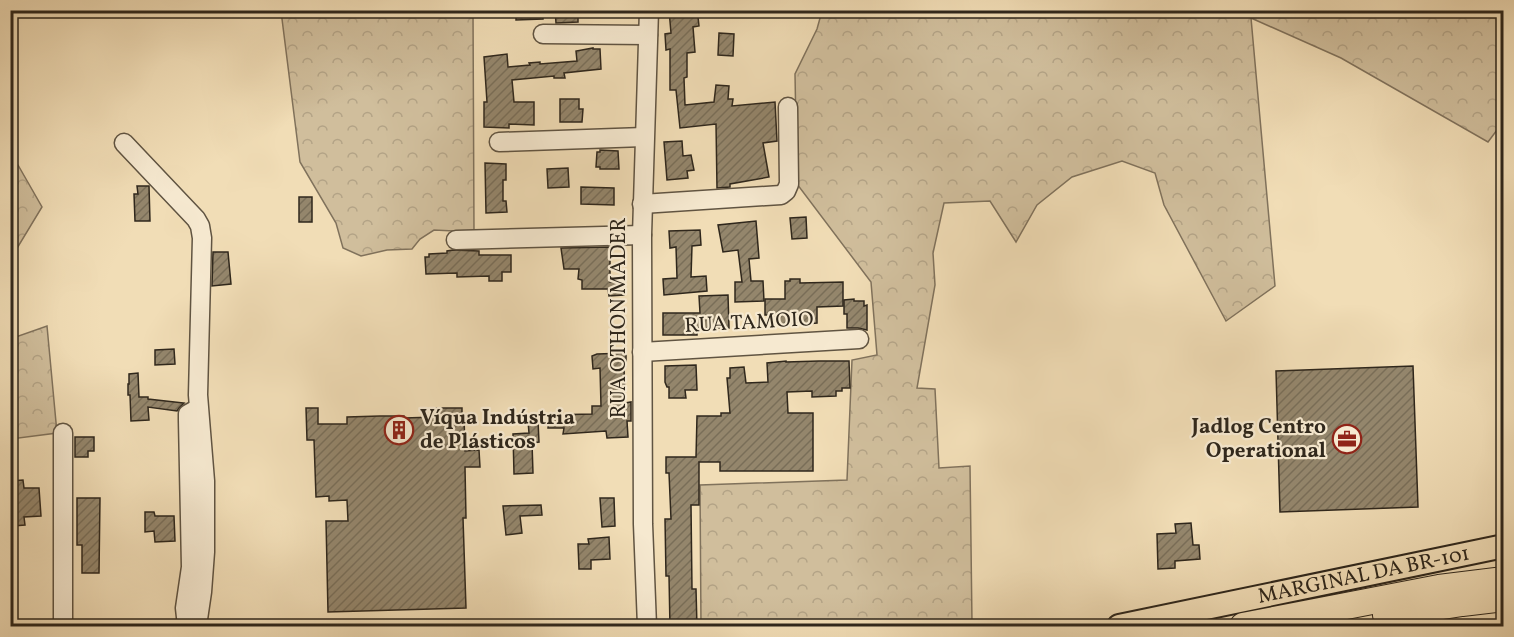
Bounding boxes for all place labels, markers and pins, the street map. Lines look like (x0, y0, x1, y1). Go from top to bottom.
place label: Víqua Indústria de Plásticos (420, 404, 575, 457)
place label: Jadlog Centro Operational (1190, 413, 1326, 466)
building icon: Víqua Indústria de Plásticos (383, 414, 415, 446)
office icon: Jadlog Centro Operational (1331, 423, 1363, 455)

